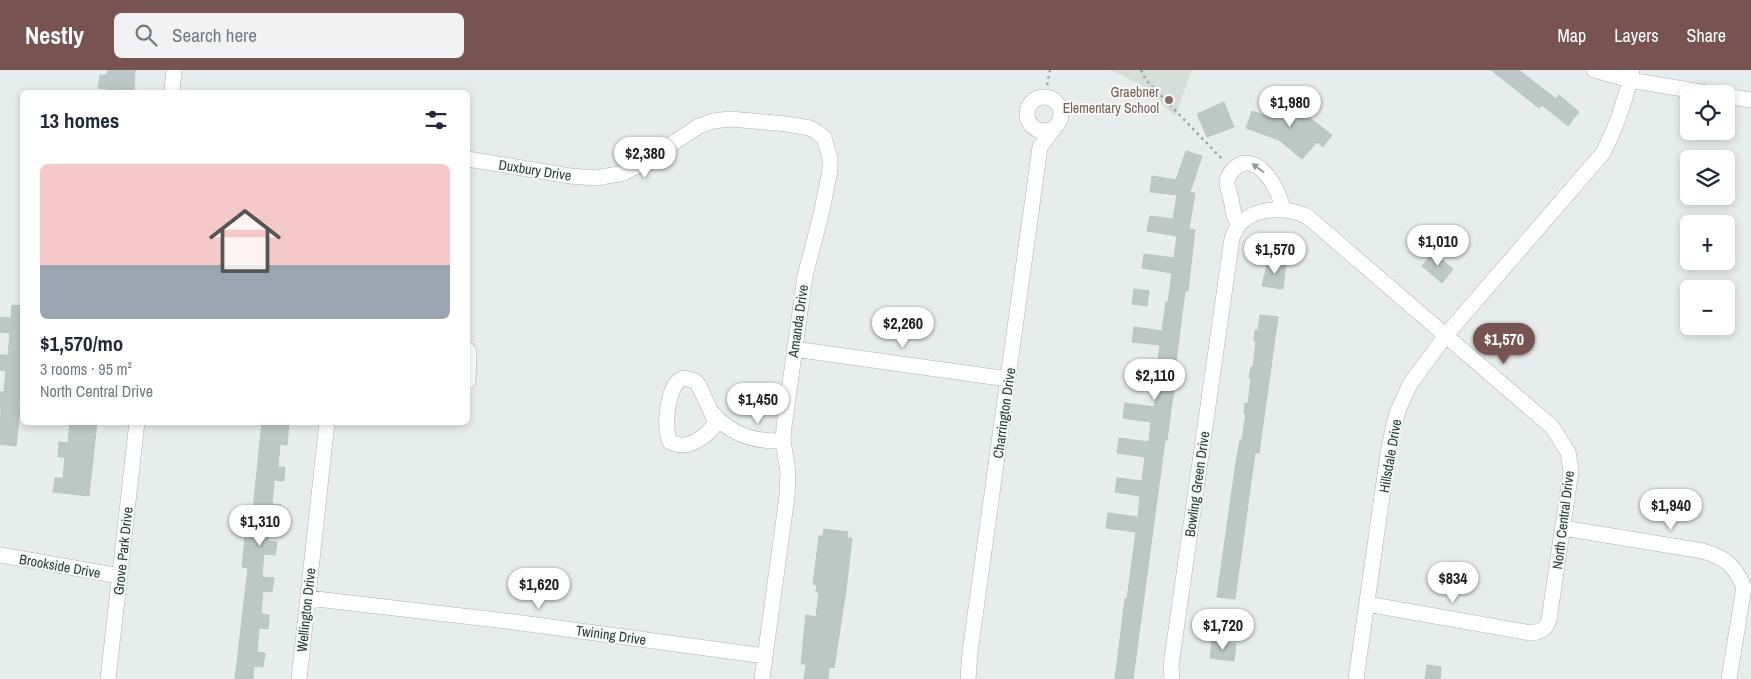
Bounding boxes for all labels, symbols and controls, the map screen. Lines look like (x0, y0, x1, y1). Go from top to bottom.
search box (114, 13, 464, 58)
text: Nestly (25, 19, 84, 51)
icon: search (132, 21, 160, 49)
text: Search here (172, 22, 257, 48)
text: Map (1558, 23, 1586, 48)
text: Layers (1614, 23, 1659, 48)
text: Share (1687, 23, 1726, 48)
place label: Graebner Elementary School (1063, 83, 1159, 117)
pin: $1,980 (1249, 85, 1331, 128)
map controls (1680, 85, 1735, 335)
button: locate (1680, 85, 1735, 140)
text: $1,980 (1270, 91, 1310, 113)
marker: Graebner Elementary School (1163, 94, 1175, 106)
text: 13 homes (40, 106, 119, 135)
icon: filters (422, 106, 450, 134)
pin: $2,380 (604, 136, 686, 179)
text: $2,380 (625, 142, 665, 164)
button: layers (1680, 150, 1735, 205)
street label: Duxbury Drive (497, 155, 573, 185)
one-way arrow (1251, 163, 1265, 173)
icon: home (200, 196, 290, 286)
button: + (1680, 215, 1735, 270)
pin: $1,010 (1397, 224, 1479, 267)
text: $1,010 (1418, 230, 1458, 252)
pin: $1,570 (1234, 232, 1316, 275)
text: $1,570 (1255, 238, 1295, 260)
button: − (1680, 280, 1735, 335)
street label: Amanda Drive (784, 283, 812, 360)
pin: $2,260 (862, 306, 944, 349)
text: $2,260 (883, 312, 923, 334)
pin: $1,570 (1463, 322, 1545, 365)
text: $1,570 (1484, 328, 1524, 350)
text: $1,570/mo (40, 329, 123, 358)
text: 3 rooms · 95 m² (40, 358, 132, 380)
pin: $2,110 (1114, 358, 1196, 401)
text: $2,110 (1135, 364, 1175, 386)
street label: Charrington Drive (989, 367, 1019, 459)
text: North Central Drive (40, 380, 153, 402)
pin: $1,450 (717, 382, 799, 425)
text: $1,450 (738, 388, 778, 410)
street label: Hillsdale Drive (1375, 418, 1405, 494)
street label: Bowling Green Drive (1181, 430, 1213, 538)
street label: North Central Drive (1548, 470, 1578, 570)
pin: $1,940 (1630, 488, 1712, 531)
text: $1,940 (1651, 494, 1691, 516)
pin: $1,310 (219, 504, 301, 547)
street label: Grove Park Drive (109, 506, 137, 596)
text: $1,310 (240, 510, 280, 532)
street label: Brookside Drive (18, 550, 102, 582)
pin: $834 (1423, 562, 1483, 604)
street label: Wellington Drive (293, 567, 319, 653)
text: $834 (1438, 567, 1468, 589)
pin: $1,620 (498, 568, 580, 610)
text: $1,620 (519, 573, 559, 595)
pin: $1,720 (1182, 608, 1264, 651)
text: $1,720 (1203, 614, 1243, 636)
street label: Twining Drive (575, 621, 647, 649)

